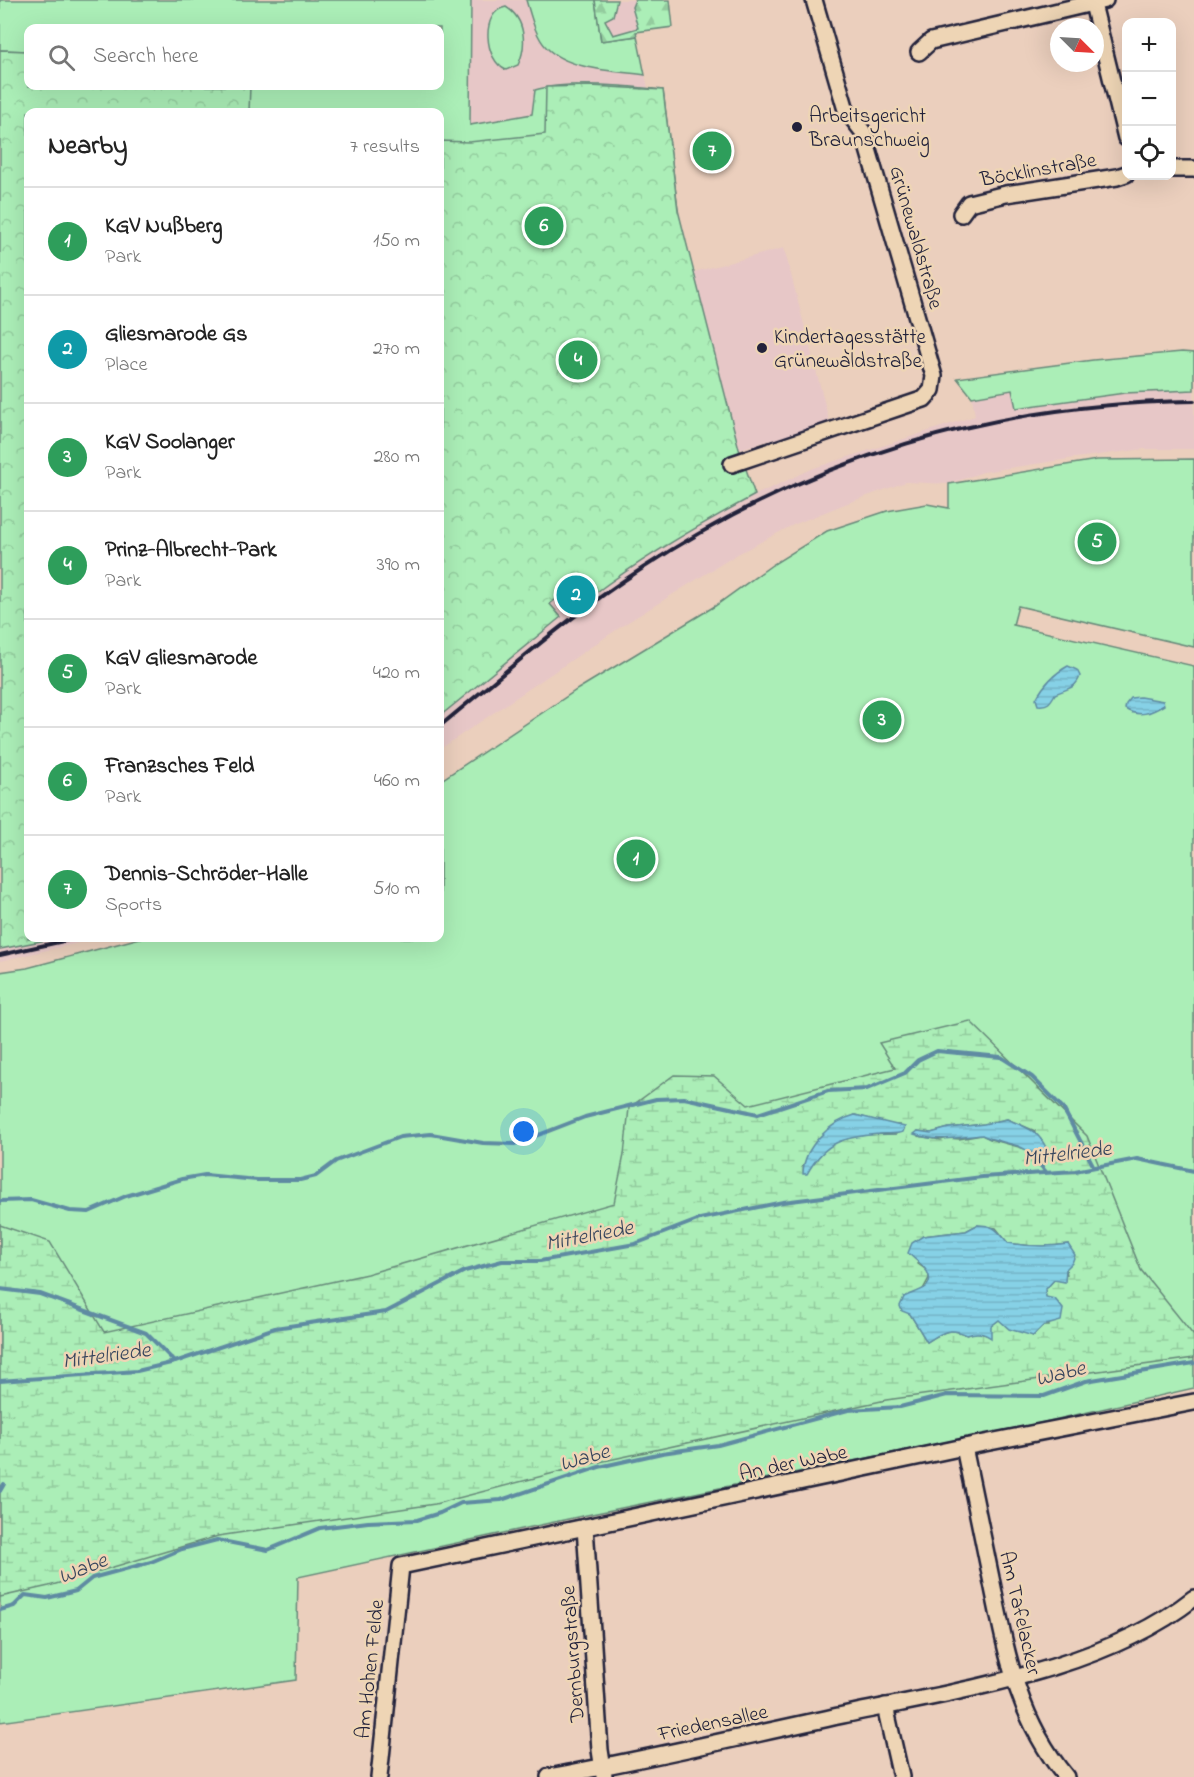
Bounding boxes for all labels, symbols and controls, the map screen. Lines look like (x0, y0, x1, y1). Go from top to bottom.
north arrow (1050, 18, 1104, 72)
map controls (1122, 18, 1176, 180)
button: + (1122, 18, 1176, 72)
search box (24, 24, 444, 90)
icon: search (45, 41, 78, 74)
text: Search here (93, 41, 198, 73)
button: − (1122, 72, 1176, 126)
place label: Arbeitsgericht Braunschweig (808, 102, 930, 158)
marker: Arbeitsgericht Braunschweig (790, 120, 804, 134)
button: locate (1122, 126, 1176, 180)
text: Nearby (48, 128, 127, 166)
pin: 7 (692, 128, 732, 174)
text: 7 results (350, 133, 420, 162)
street label: Böcklinstraße (977, 146, 1099, 196)
street label: Grünewaldstraße (880, 162, 950, 313)
pin: 6 (524, 204, 564, 248)
text: KGV Nußberg (105, 211, 222, 243)
text: 1 (64, 227, 71, 256)
text: 150 m (373, 227, 420, 256)
text: Park (105, 243, 141, 272)
text: Gliesmarode Gs (105, 319, 247, 351)
place label: Kindertagesstätte Grünewaldstraße (774, 323, 926, 377)
text: 2 (63, 335, 72, 364)
text: 270 m (373, 335, 420, 364)
pin: 4 (558, 338, 598, 382)
marker: Kindertagesstätte Grünewaldstraße (755, 341, 769, 355)
text: Place (105, 351, 147, 380)
text: KGV Soolanger (105, 427, 235, 459)
text: 3 (63, 443, 72, 472)
text: 280 m (373, 443, 420, 472)
text: Park (105, 459, 141, 488)
pin: 5 (1078, 520, 1116, 564)
text: Prinz-Albrecht-Park (105, 535, 277, 567)
text: 4 (63, 551, 72, 580)
text: 390 m (377, 551, 420, 580)
text: Park (105, 567, 141, 596)
pin: 2 (556, 572, 596, 618)
text: KGV Gliesmarode (105, 643, 257, 675)
text: 5 (62, 659, 73, 688)
text: 420 m (373, 659, 420, 688)
text: Park (105, 675, 141, 704)
pin: 3 (862, 698, 902, 742)
text: Franzsches Feld (105, 751, 254, 783)
text: 6 (63, 767, 72, 796)
text: 460 m (374, 767, 420, 796)
text: Park (105, 783, 141, 812)
pin: 1 (616, 836, 656, 882)
text: Dennis-Schröder-Halle (105, 859, 308, 891)
text: 7 (63, 875, 72, 904)
text: 510 m (373, 875, 420, 904)
text: Sports (105, 891, 162, 920)
your location (509, 1117, 538, 1146)
water label: Mittelriede (1021, 1134, 1114, 1176)
water label: Mittelriede (543, 1213, 637, 1261)
water label: Mittelriede (60, 1335, 154, 1379)
water label: Wabe (1032, 1353, 1090, 1397)
water label: Wabe (556, 1436, 615, 1481)
street label: An der Wabe (737, 1438, 851, 1490)
water label: Wabe (54, 1545, 114, 1594)
street label: Am Tafelacker (990, 1549, 1048, 1679)
street label: Dernburgstraße (554, 1584, 596, 1724)
street label: Am Hohen Felde (349, 1598, 393, 1740)
street label: Friedensallee (655, 1698, 771, 1750)

